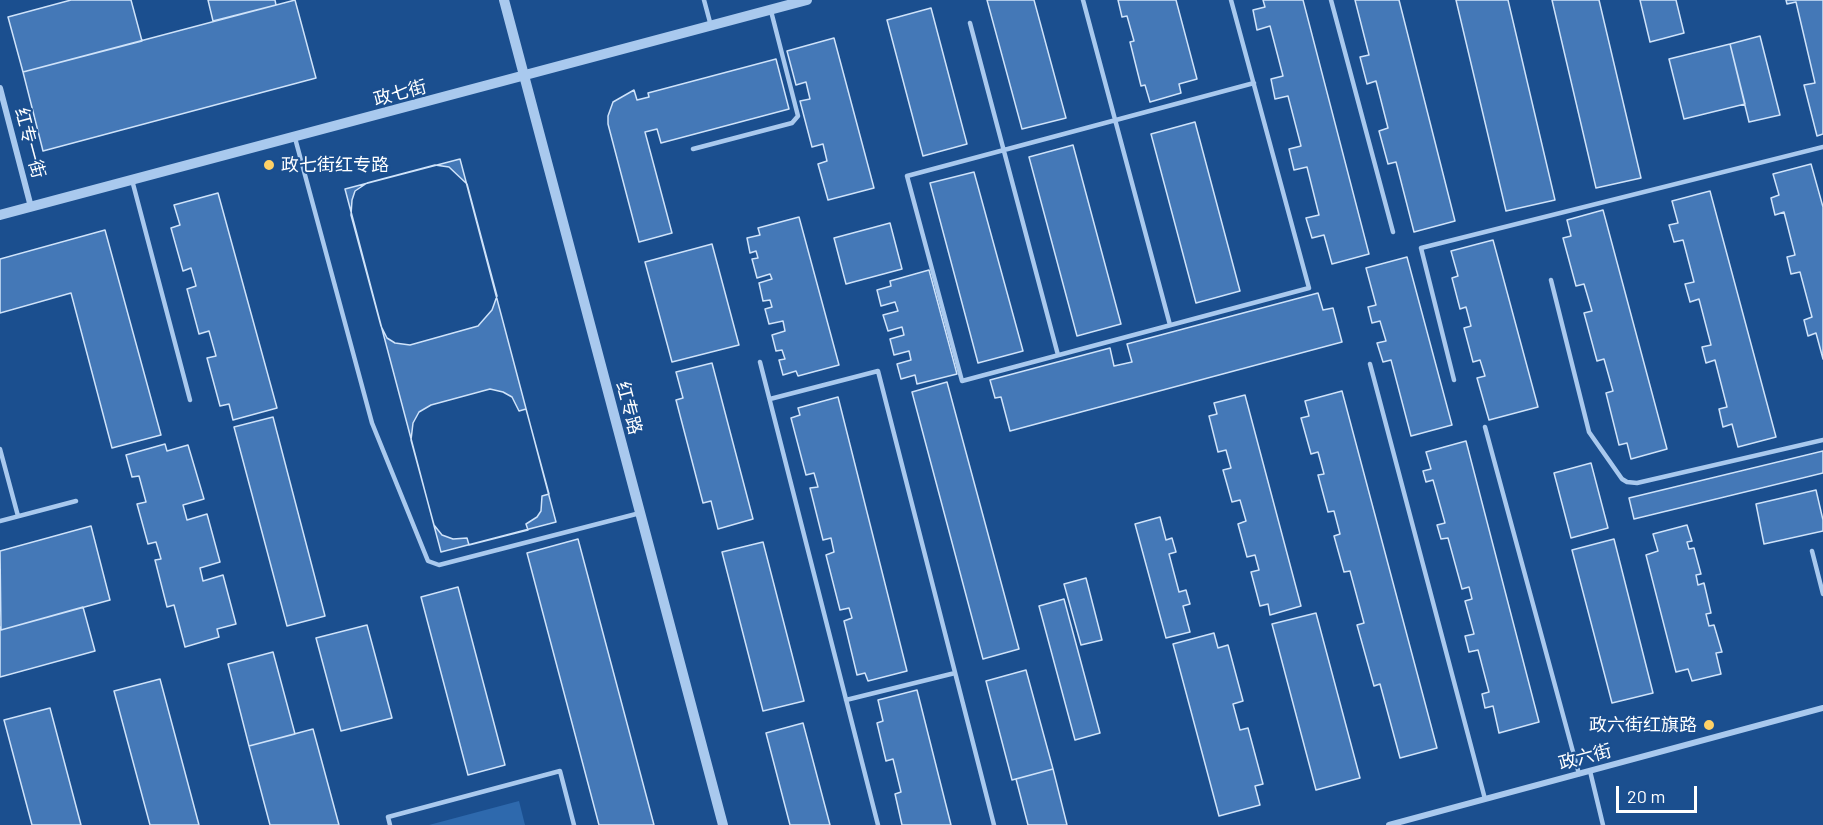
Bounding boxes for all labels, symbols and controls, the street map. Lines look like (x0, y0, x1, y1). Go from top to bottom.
street label: 政七街 (371, 76, 429, 110)
street label: 红专一街 (10, 105, 50, 181)
place label: 政七街红专路 (281, 154, 389, 176)
marker: 政七街红专路 (262, 158, 276, 172)
street label: 红专路 (612, 379, 646, 437)
place label: 政六街红旗路 (1589, 714, 1697, 736)
marker: 政六街红旗路 (1702, 718, 1716, 732)
street label: 政六街 (1556, 740, 1614, 774)
scale bar (1619, 774, 1700, 812)
text: 20 m (1627, 785, 1665, 807)

